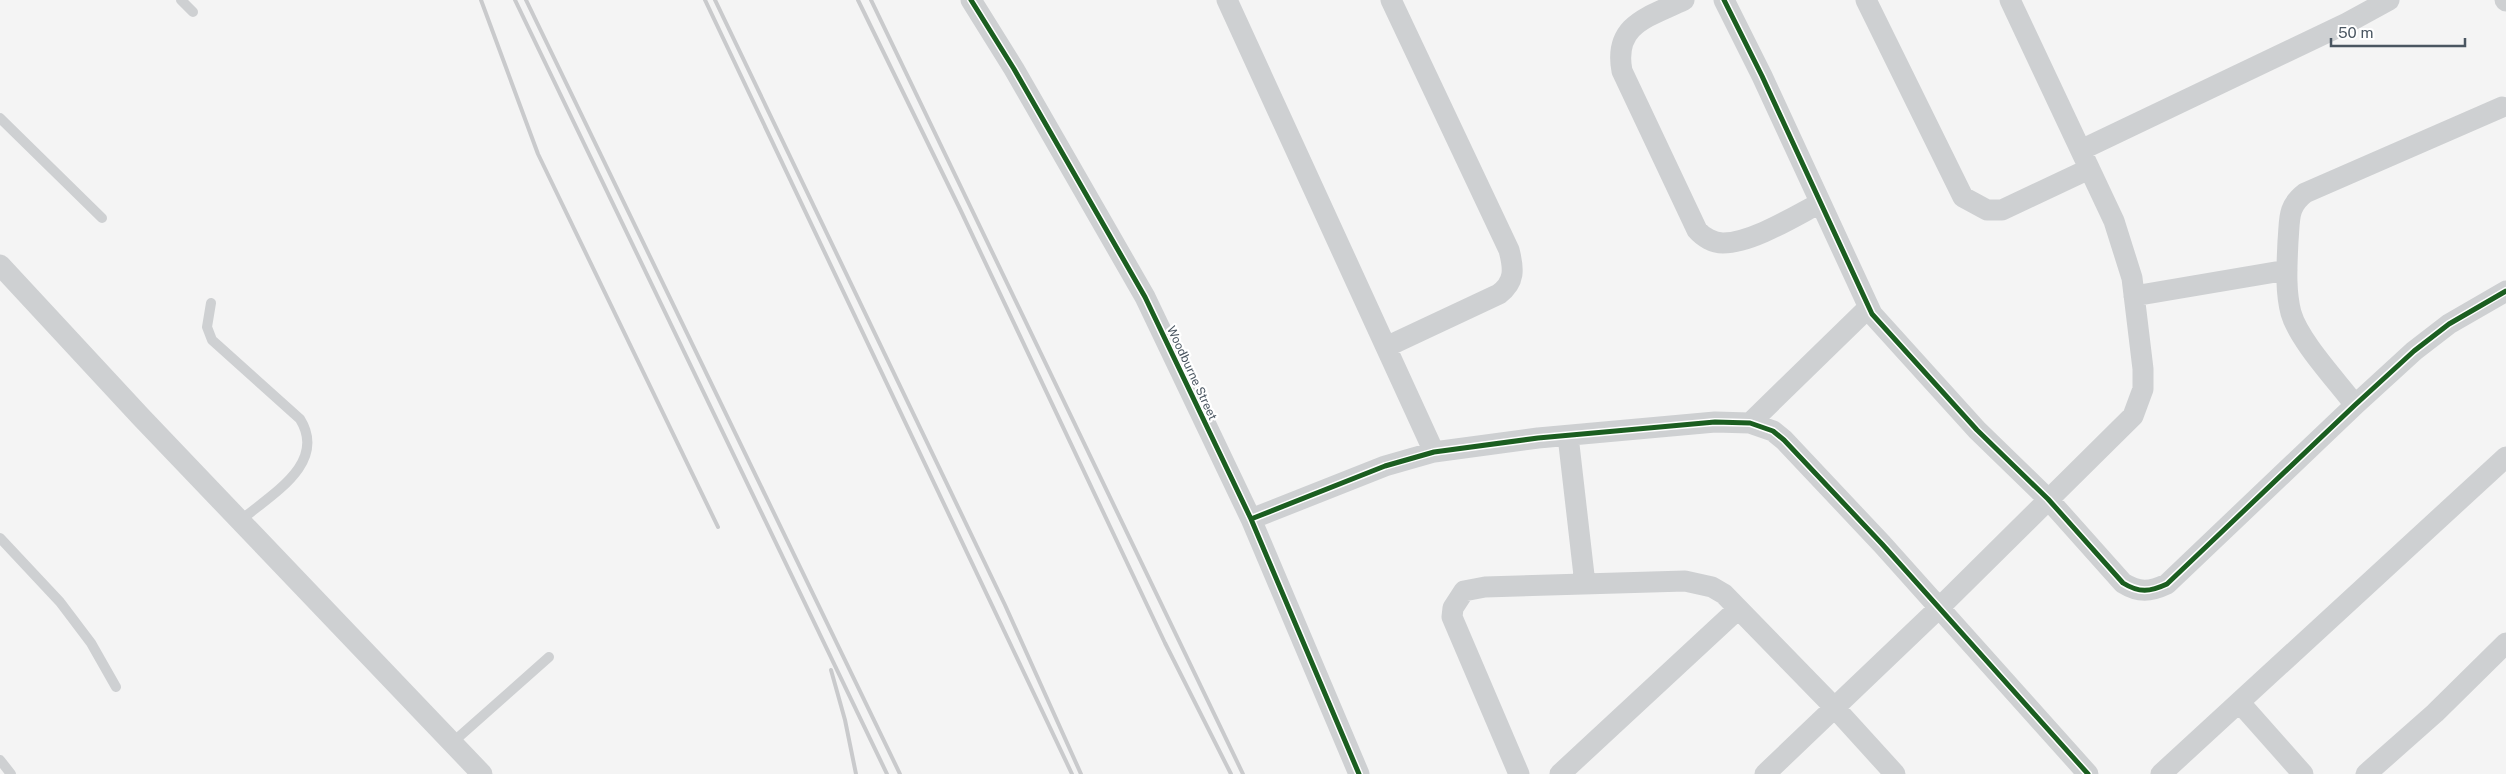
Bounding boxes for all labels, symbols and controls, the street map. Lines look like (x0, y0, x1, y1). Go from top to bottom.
scale bar (2331, 15, 2465, 47)
text: 50 m (2338, 24, 2373, 41)
street label: Woodburne Street (1164, 324, 1220, 423)

